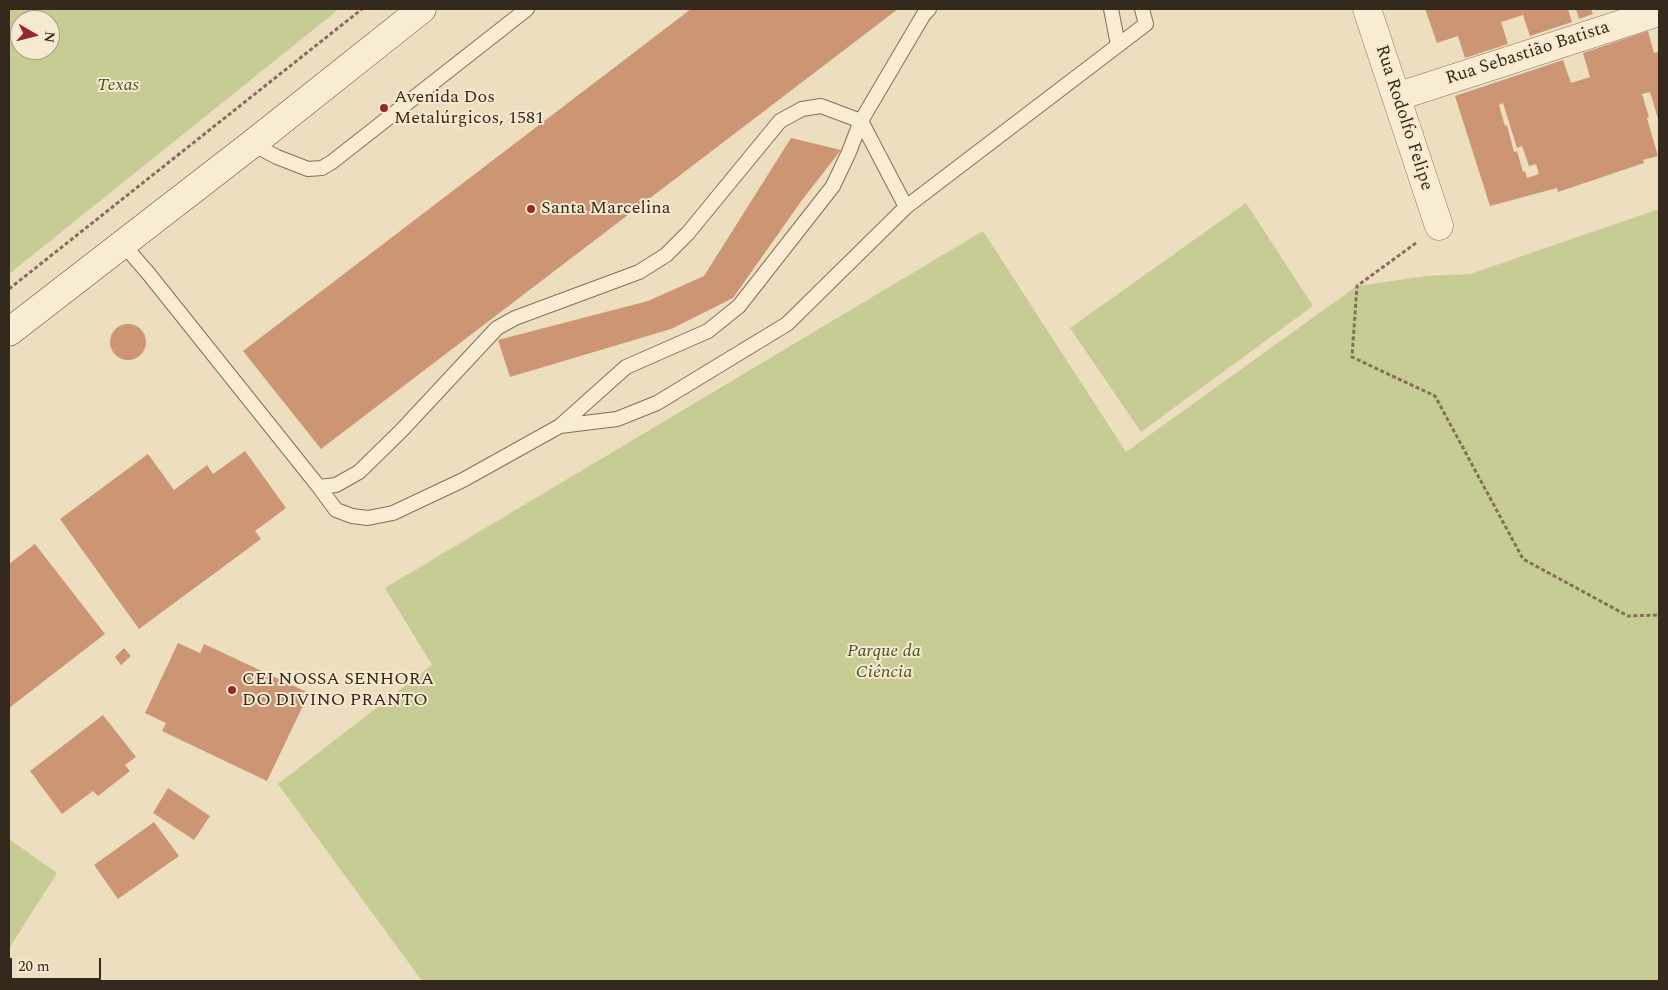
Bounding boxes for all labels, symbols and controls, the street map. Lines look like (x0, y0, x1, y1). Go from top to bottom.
north arrow (10, 10, 60, 60)
street label: Rua Sebastião Batista (1443, 17, 1613, 91)
text: N (38, 30, 61, 44)
street label: Rua Rodolfo Felipe (1369, 43, 1437, 193)
park label: Texas (97, 75, 139, 97)
place label: Avenida Dos Metalúrgicos, 1581 (394, 87, 544, 130)
marker: Avenida Dos Metalúrgicos, 1581 (378, 102, 390, 114)
place label: Santa Marcelina (541, 198, 671, 220)
marker: Santa Marcelina (525, 203, 537, 215)
park label: Parque da Ciência (847, 641, 921, 684)
place label: CEI NOSSA SENHORA DO DIVINO PRANTO (242, 669, 434, 712)
marker: CEI NOSSA SENHORA DO DIVINO PRANTO (226, 684, 238, 696)
scale bar (12, 948, 104, 980)
text: 20 m (18, 955, 50, 978)

